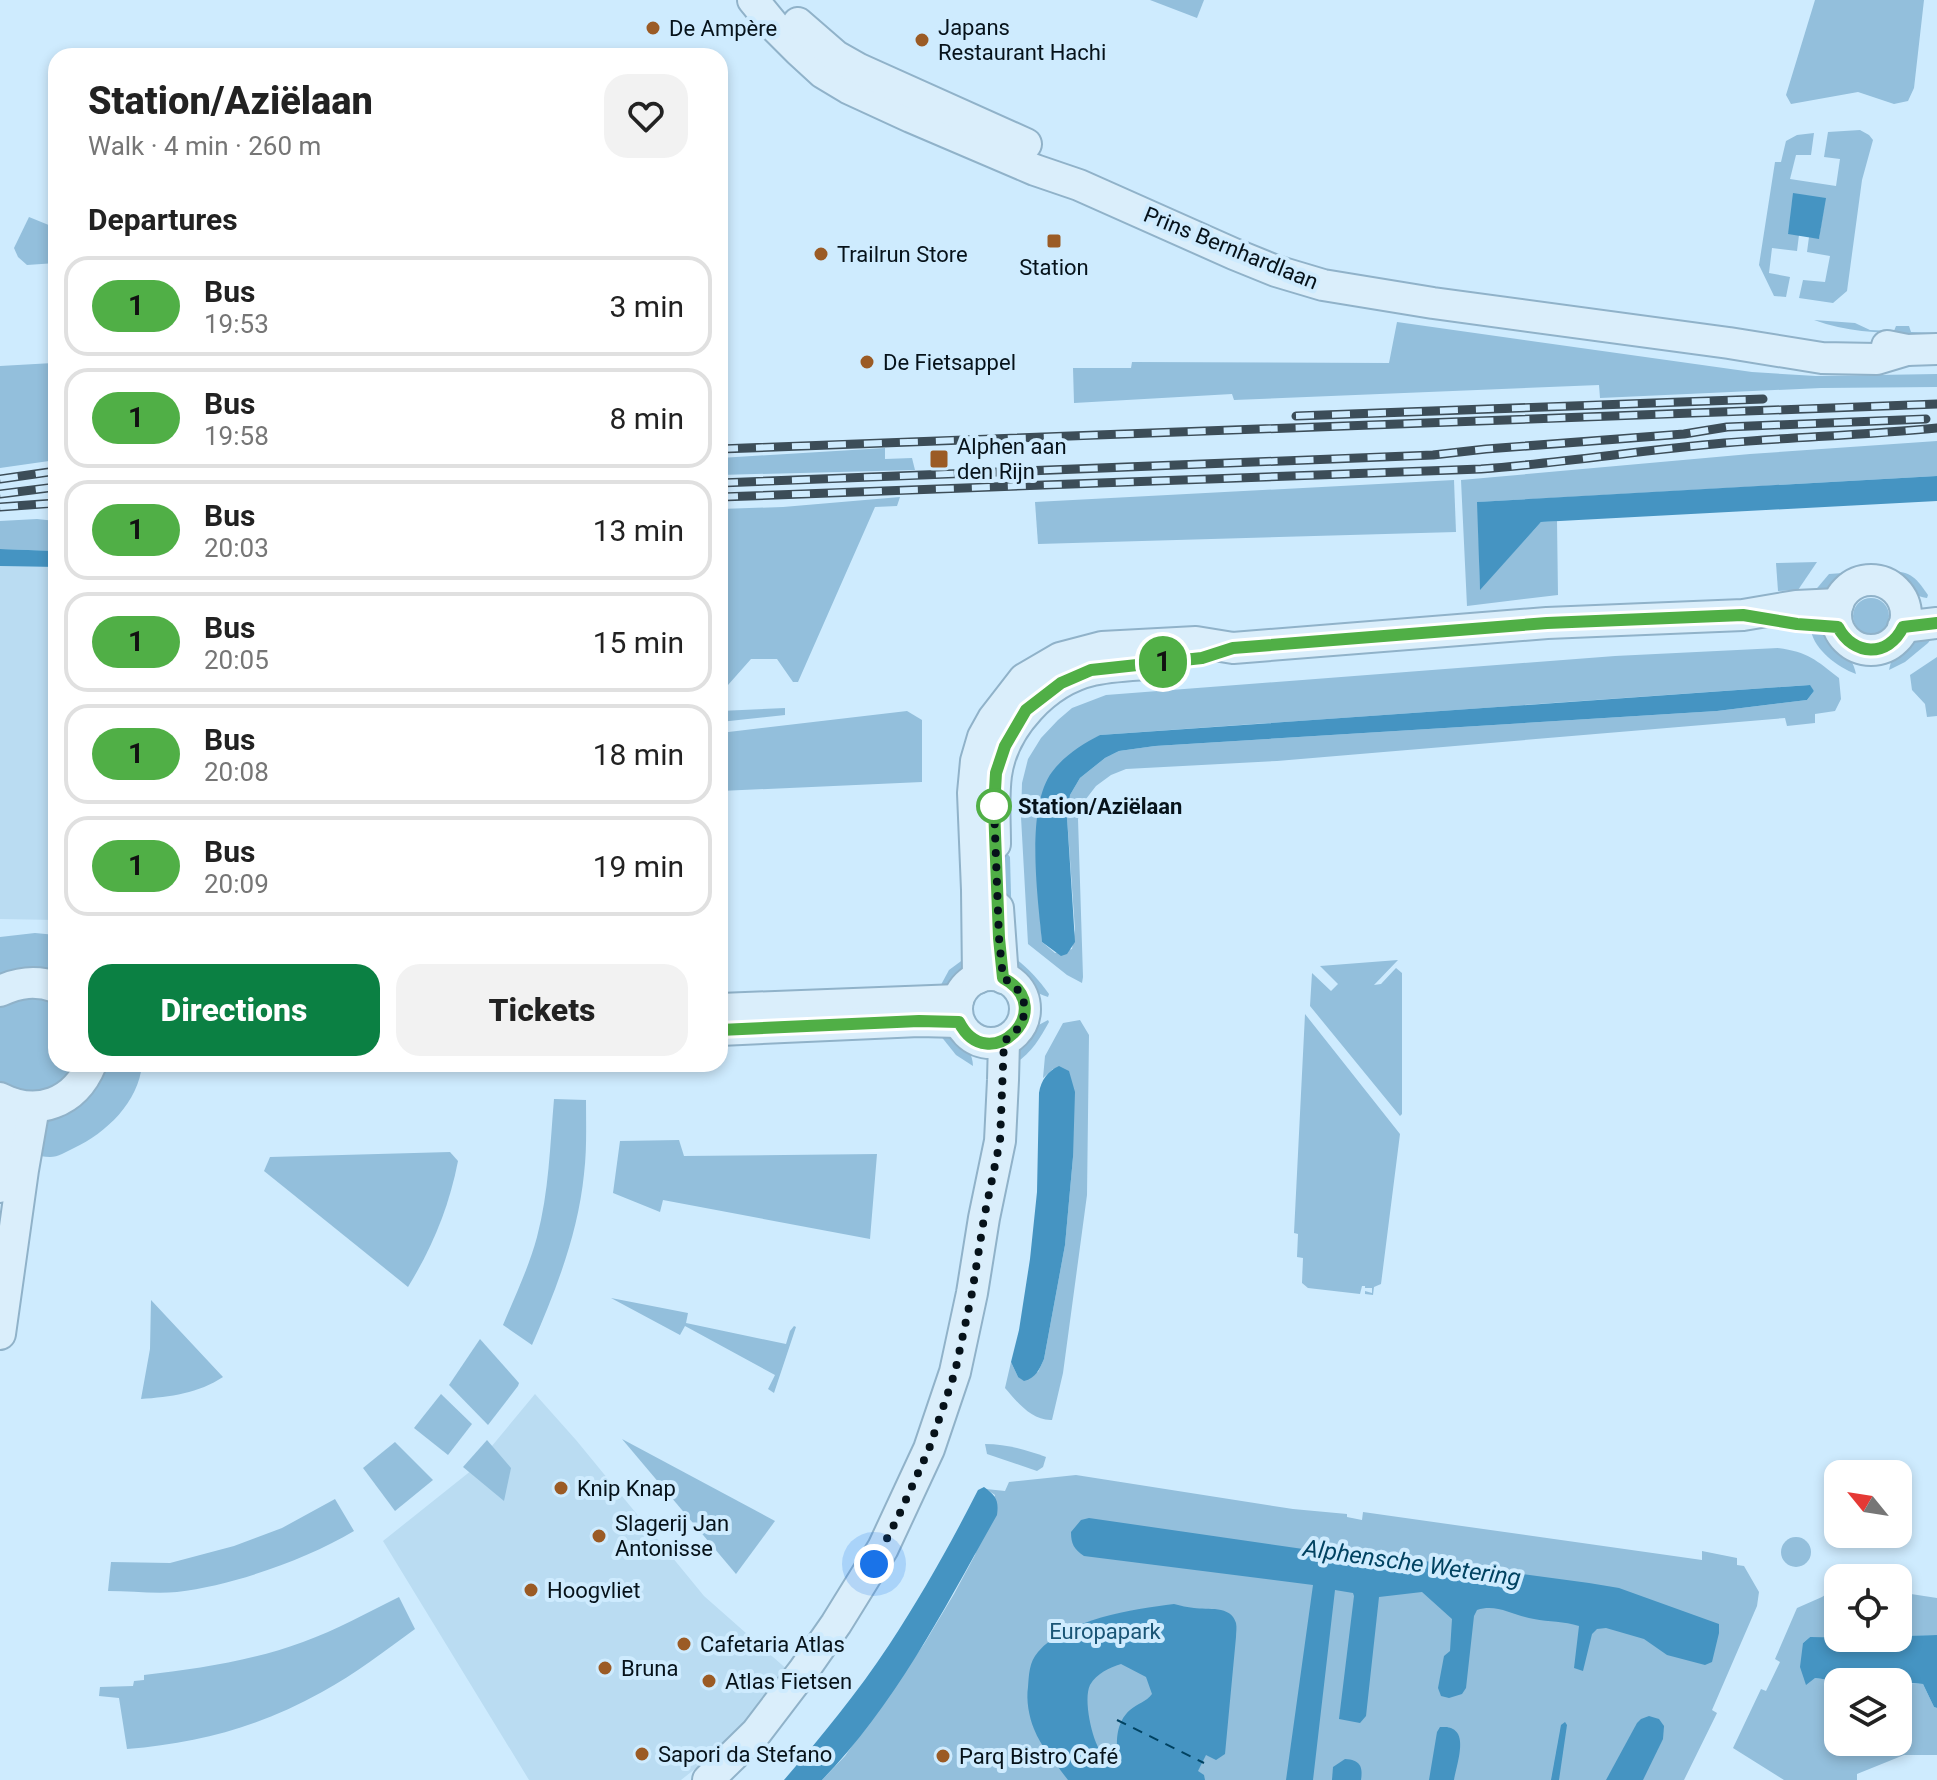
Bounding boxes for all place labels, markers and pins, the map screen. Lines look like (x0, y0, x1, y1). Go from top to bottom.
place label: Japans Restaurant Hachi (938, 15, 1106, 65)
place label: De Ampère (669, 16, 777, 41)
marker: De Ampère (644, 19, 662, 37)
marker: Japans Restaurant Hachi (913, 31, 931, 49)
marker: Station (1045, 232, 1063, 250)
place label: Trailrun Store (837, 242, 968, 267)
marker: Trailrun Store (812, 245, 830, 263)
place label: Station (1019, 255, 1089, 280)
place label: De Fietsappel (883, 350, 1016, 375)
marker: De Fietsappel (858, 353, 876, 371)
place label: Alphen aan den Rijn (957, 434, 1067, 484)
marker: Alphen aan den Rijn (928, 448, 950, 470)
marker: Station/Aziëlaan (977, 789, 1011, 823)
place label: Station/Aziëlaan (1018, 794, 1182, 819)
place label: Knip Knap (577, 1476, 676, 1501)
marker: Knip Knap (552, 1479, 570, 1497)
place label: Slagerij Jan Antonisse (615, 1511, 729, 1561)
marker: Slagerij Jan Antonisse (590, 1527, 608, 1545)
place label: Hoogvliet (547, 1578, 640, 1603)
marker: Hoogvliet (522, 1581, 540, 1599)
place label: Cafetaria Atlas (700, 1632, 845, 1657)
marker: Cafetaria Atlas (675, 1635, 693, 1653)
place label: Bruna (621, 1656, 678, 1681)
marker: Bruna (596, 1659, 614, 1677)
place label: Atlas Fietsen (725, 1669, 852, 1694)
marker: Atlas Fietsen (700, 1672, 718, 1690)
place label: Sapori da Stefano (658, 1742, 832, 1767)
place label: Parq Bistro Café (959, 1744, 1118, 1769)
marker: Sapori da Stefano (633, 1745, 651, 1763)
marker: Parq Bistro Café (934, 1747, 952, 1765)

